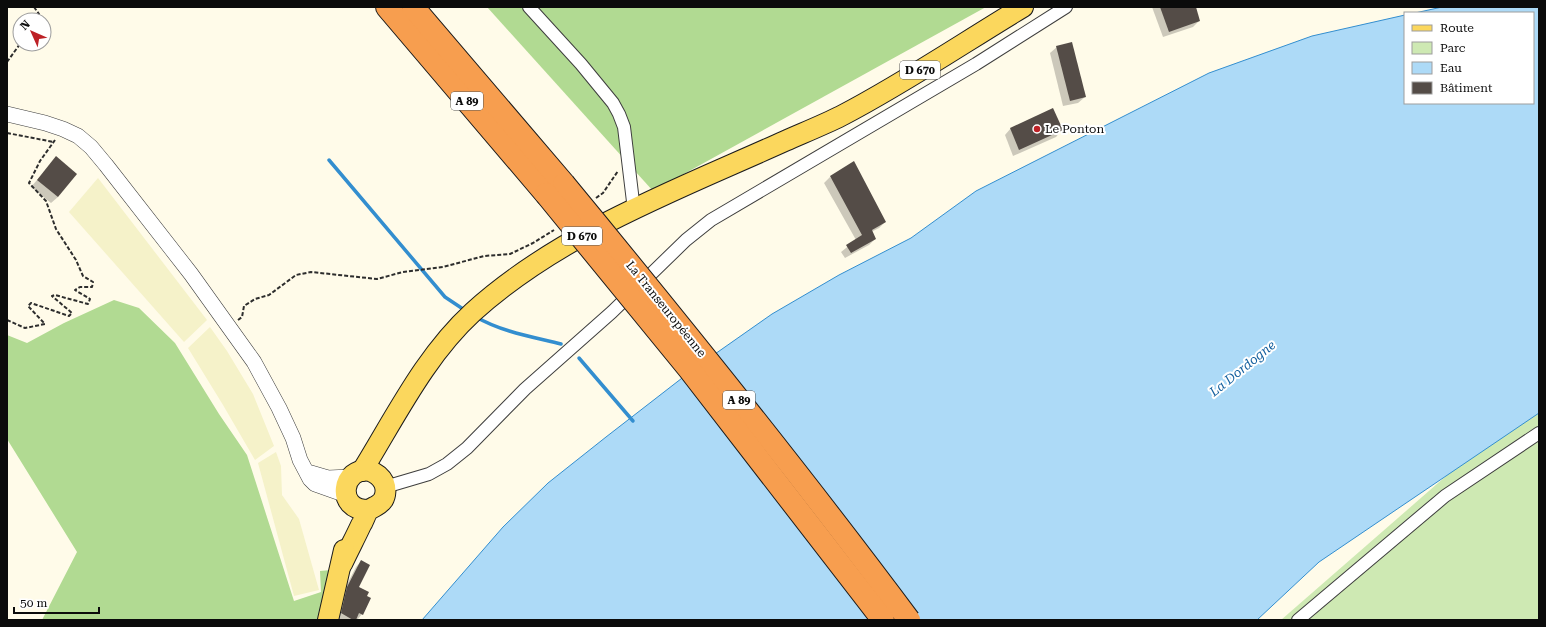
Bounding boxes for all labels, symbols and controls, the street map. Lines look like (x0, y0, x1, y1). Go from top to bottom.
north arrow (12, 12, 52, 52)
legend (1404, 12, 1534, 104)
text: N (18, 17, 33, 33)
text: Route (1440, 21, 1474, 35)
text: Parc (1440, 41, 1466, 55)
road number: D 670 (900, 61, 940, 79)
text: Eau (1440, 61, 1462, 75)
text: Bâtiment (1440, 81, 1493, 95)
road number: A 89 (451, 92, 483, 110)
place label: Le Ponton (1045, 122, 1104, 136)
marker: Le Ponton (1032, 124, 1042, 134)
road number: D 670 (562, 227, 602, 245)
street label: La Transeuropéenne (623, 258, 709, 360)
water label: La Dordogne (1206, 337, 1279, 400)
road number: A 89 (723, 391, 755, 409)
scale bar (14, 589, 99, 615)
text: 50 m (20, 596, 47, 610)

